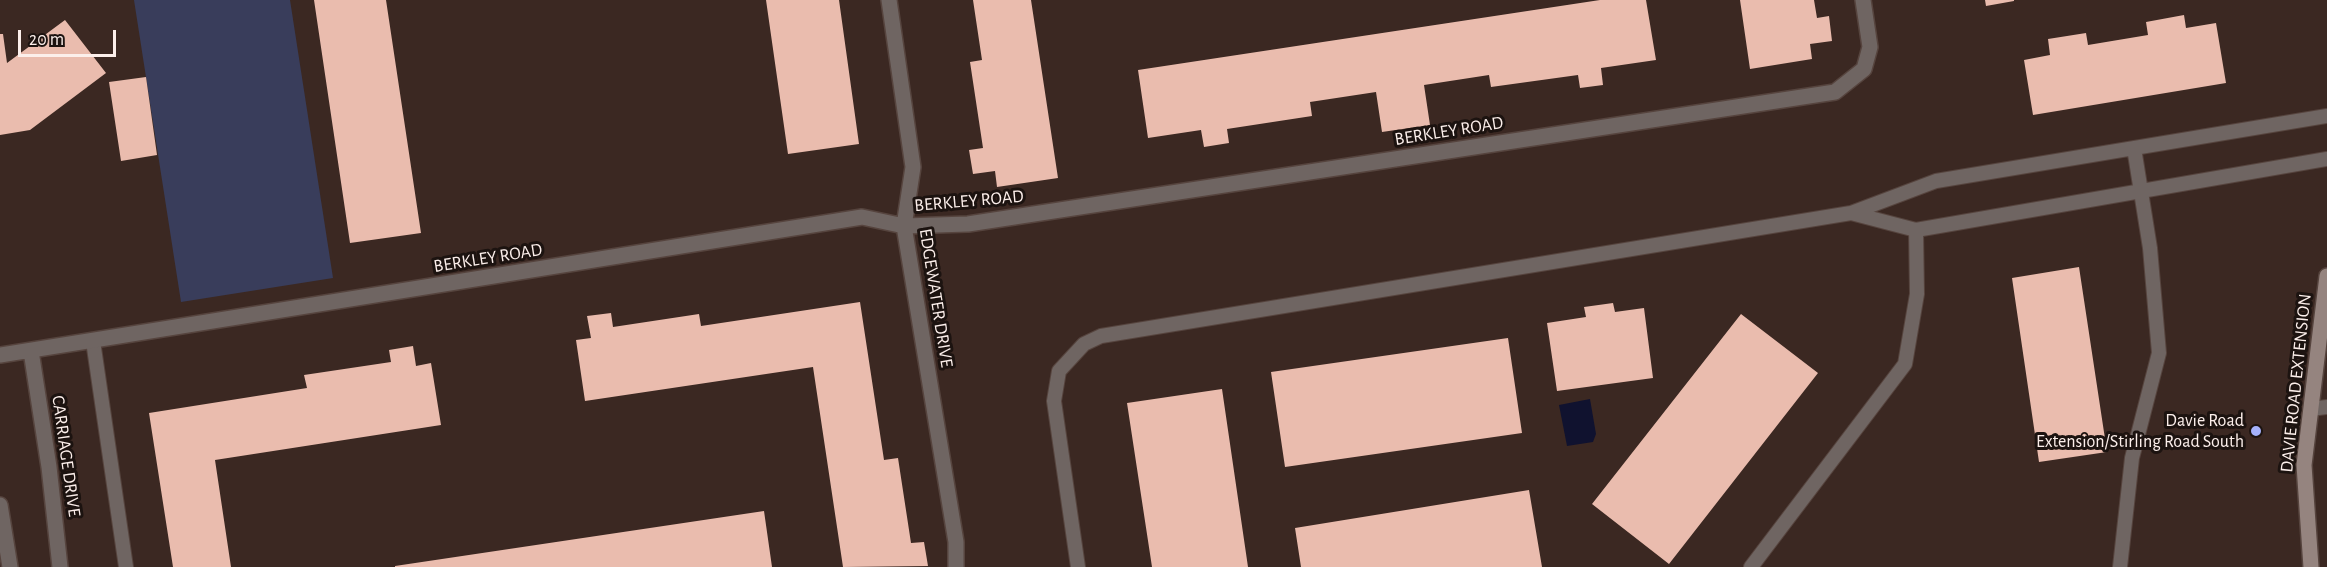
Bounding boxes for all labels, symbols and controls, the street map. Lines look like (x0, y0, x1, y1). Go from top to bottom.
scale bar (21, 18, 118, 56)
text: 20 m (29, 31, 64, 49)
street label: BERKLEY ROAD (1393, 112, 1505, 150)
street label: BERKLEY ROAD (913, 185, 1025, 217)
street label: EDGEWATER DRIVE (914, 227, 958, 369)
street label: BERKLEY ROAD (432, 239, 544, 277)
street label: DAVIE ROAD EXTENSION (2276, 293, 2316, 473)
street label: CARRIAGE DRIVE (47, 394, 85, 518)
place label: Davie Road Extension/Stirling Road South (2036, 410, 2244, 452)
marker: Davie Road Extension/Stirling Road South (2249, 424, 2263, 438)

